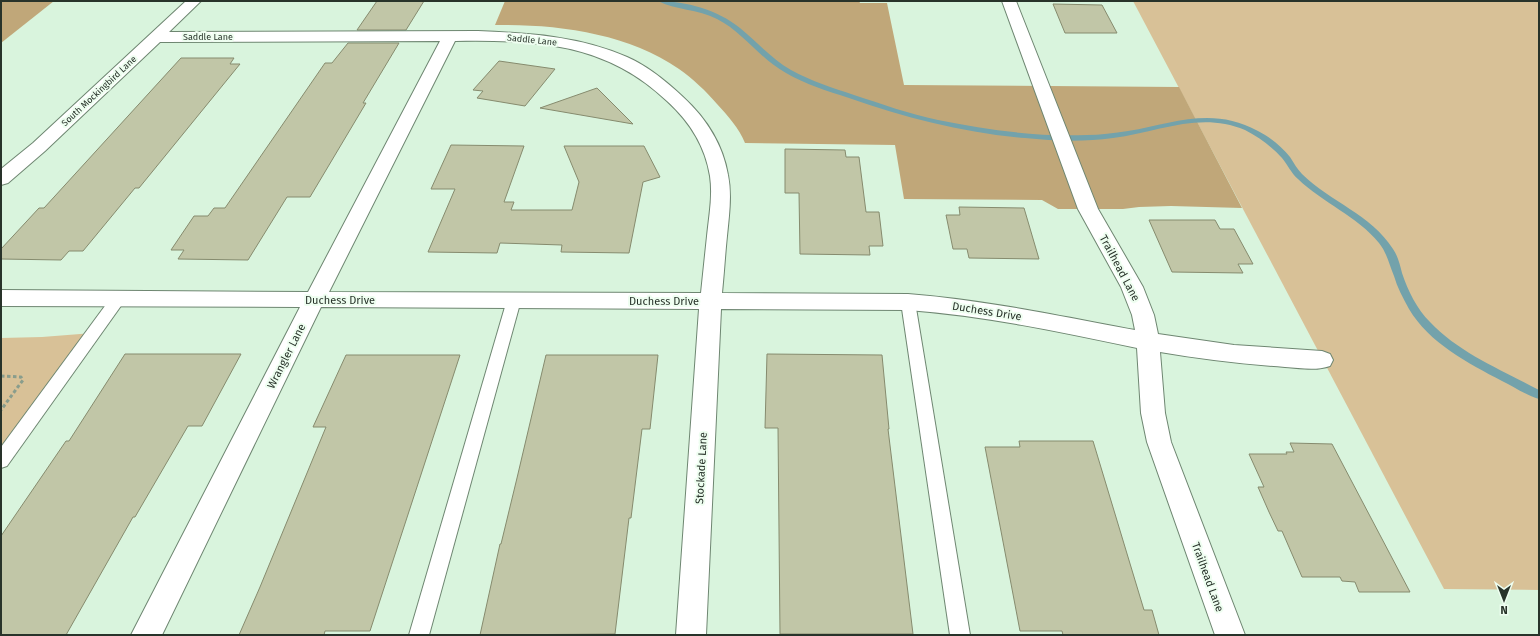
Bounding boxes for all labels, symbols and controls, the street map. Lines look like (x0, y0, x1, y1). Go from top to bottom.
street label: Saddle Lane (183, 32, 233, 42)
street label: Saddle Lane (507, 32, 557, 48)
street label: South Mockingbird Lane (60, 54, 138, 128)
street label: Trailhead Lane (1097, 233, 1142, 304)
street label: Duchess Drive (305, 294, 375, 307)
street label: Duchess Drive (629, 295, 699, 308)
street label: Duchess Drive (951, 300, 1023, 323)
street label: Wrangler Lane (264, 322, 308, 391)
street label: Stockade Lane (693, 432, 710, 504)
street label: Trailhead Lane (1189, 541, 1226, 614)
north arrow (1484, 580, 1524, 620)
text: N (1500, 603, 1508, 616)

